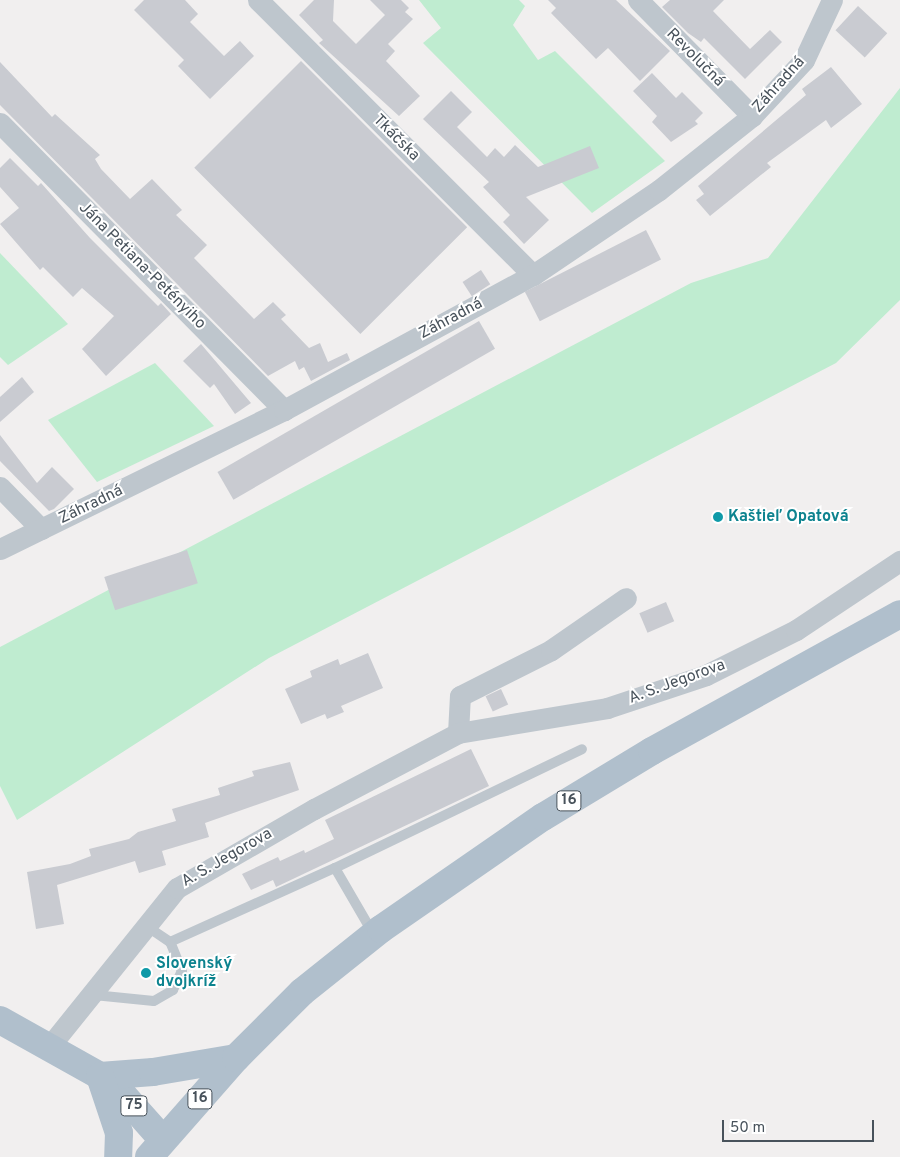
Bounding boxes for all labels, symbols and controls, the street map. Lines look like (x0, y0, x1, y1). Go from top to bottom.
street label: Revolučná (662, 25, 728, 91)
street label: Záhradná (749, 53, 809, 117)
street label: Tkáčska (369, 111, 423, 165)
street label: Jána Petiana-Petényiho (74, 198, 210, 334)
street label: Záhradná (416, 294, 486, 344)
street label: Záhradná (56, 481, 126, 529)
place label: Kaštieľ Opatová (728, 507, 849, 527)
marker: Kaštieľ Opatová (712, 511, 724, 523)
street label: A. S. Jegorova (626, 656, 728, 708)
road number: 16 (555, 788, 583, 814)
street label: A. S. Jegorova (178, 824, 276, 892)
place label: Slovenský dvojkríž (156, 954, 232, 992)
marker: Slovenský dvojkríž (140, 967, 152, 979)
road number: 16 (186, 1086, 214, 1112)
road number: 75 (120, 1094, 148, 1118)
scale bar (725, 1110, 878, 1142)
text: 50 m (730, 1119, 765, 1138)

